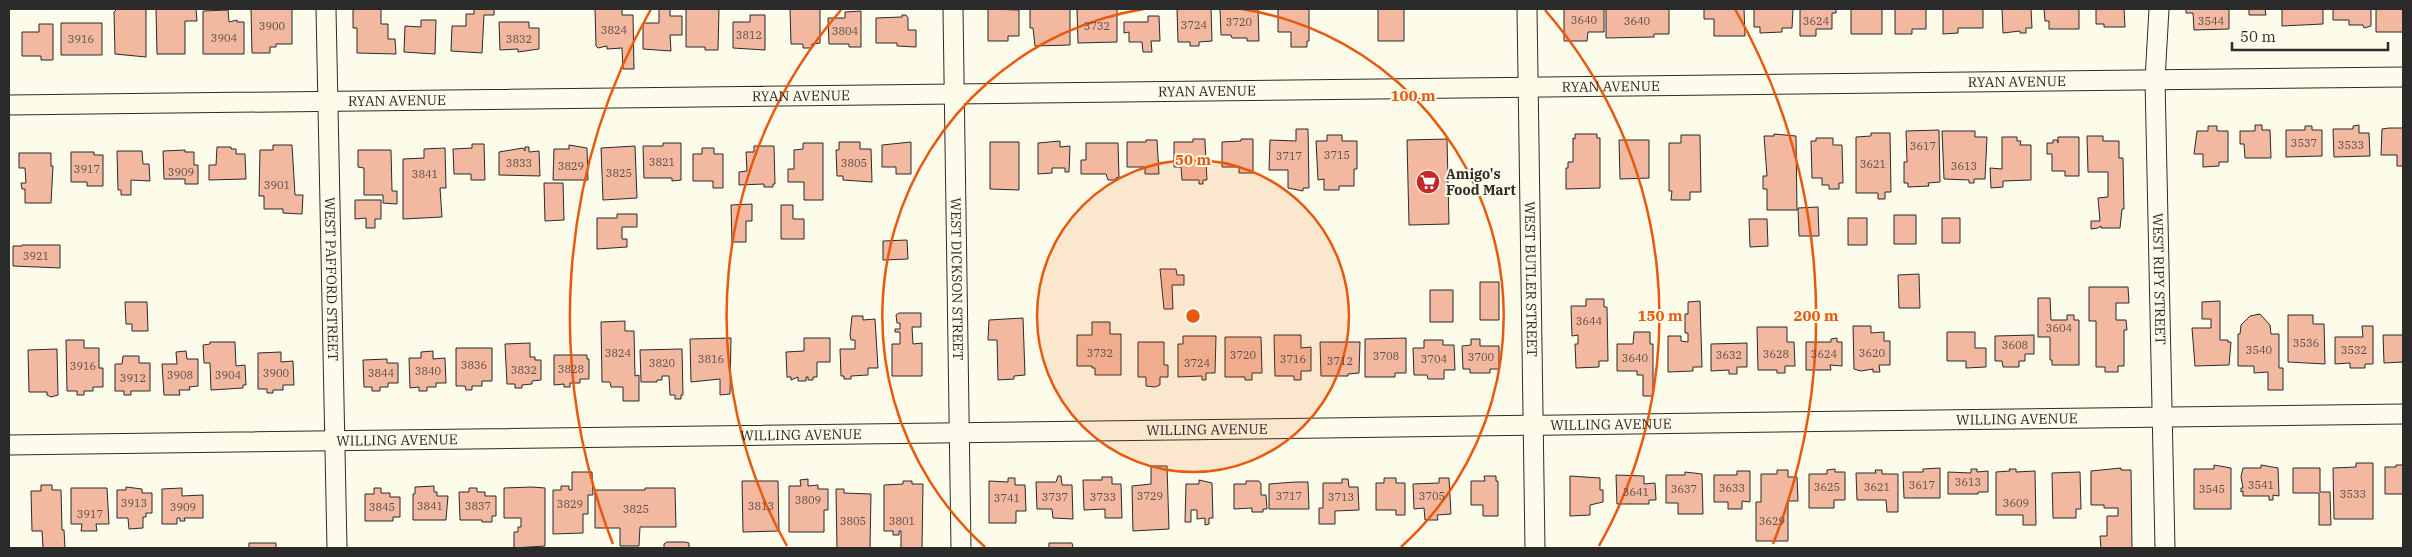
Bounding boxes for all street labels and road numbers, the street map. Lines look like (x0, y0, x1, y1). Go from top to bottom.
street label: RYAN AVENUE (1968, 72, 2066, 91)
street label: RYAN AVENUE (1562, 77, 1660, 96)
street label: RYAN AVENUE (1158, 81, 1256, 101)
street label: RYAN AVENUE (752, 86, 850, 105)
street label: RYAN AVENUE (348, 91, 446, 110)
street label: WEST PAFFORD STREET (321, 197, 342, 361)
street label: WEST DICKSON STREET (947, 197, 967, 361)
street label: WEST BUTLER STREET (1521, 201, 1541, 357)
street label: WEST RIPY STREET (2149, 213, 2170, 345)
street label: WILLING AVENUE (1956, 409, 2078, 429)
street label: WILLING AVENUE (1550, 414, 1672, 434)
street label: WILLING AVENUE (1146, 420, 1268, 439)
street label: WILLING AVENUE (740, 425, 862, 445)
street label: WILLING AVENUE (336, 430, 458, 450)

